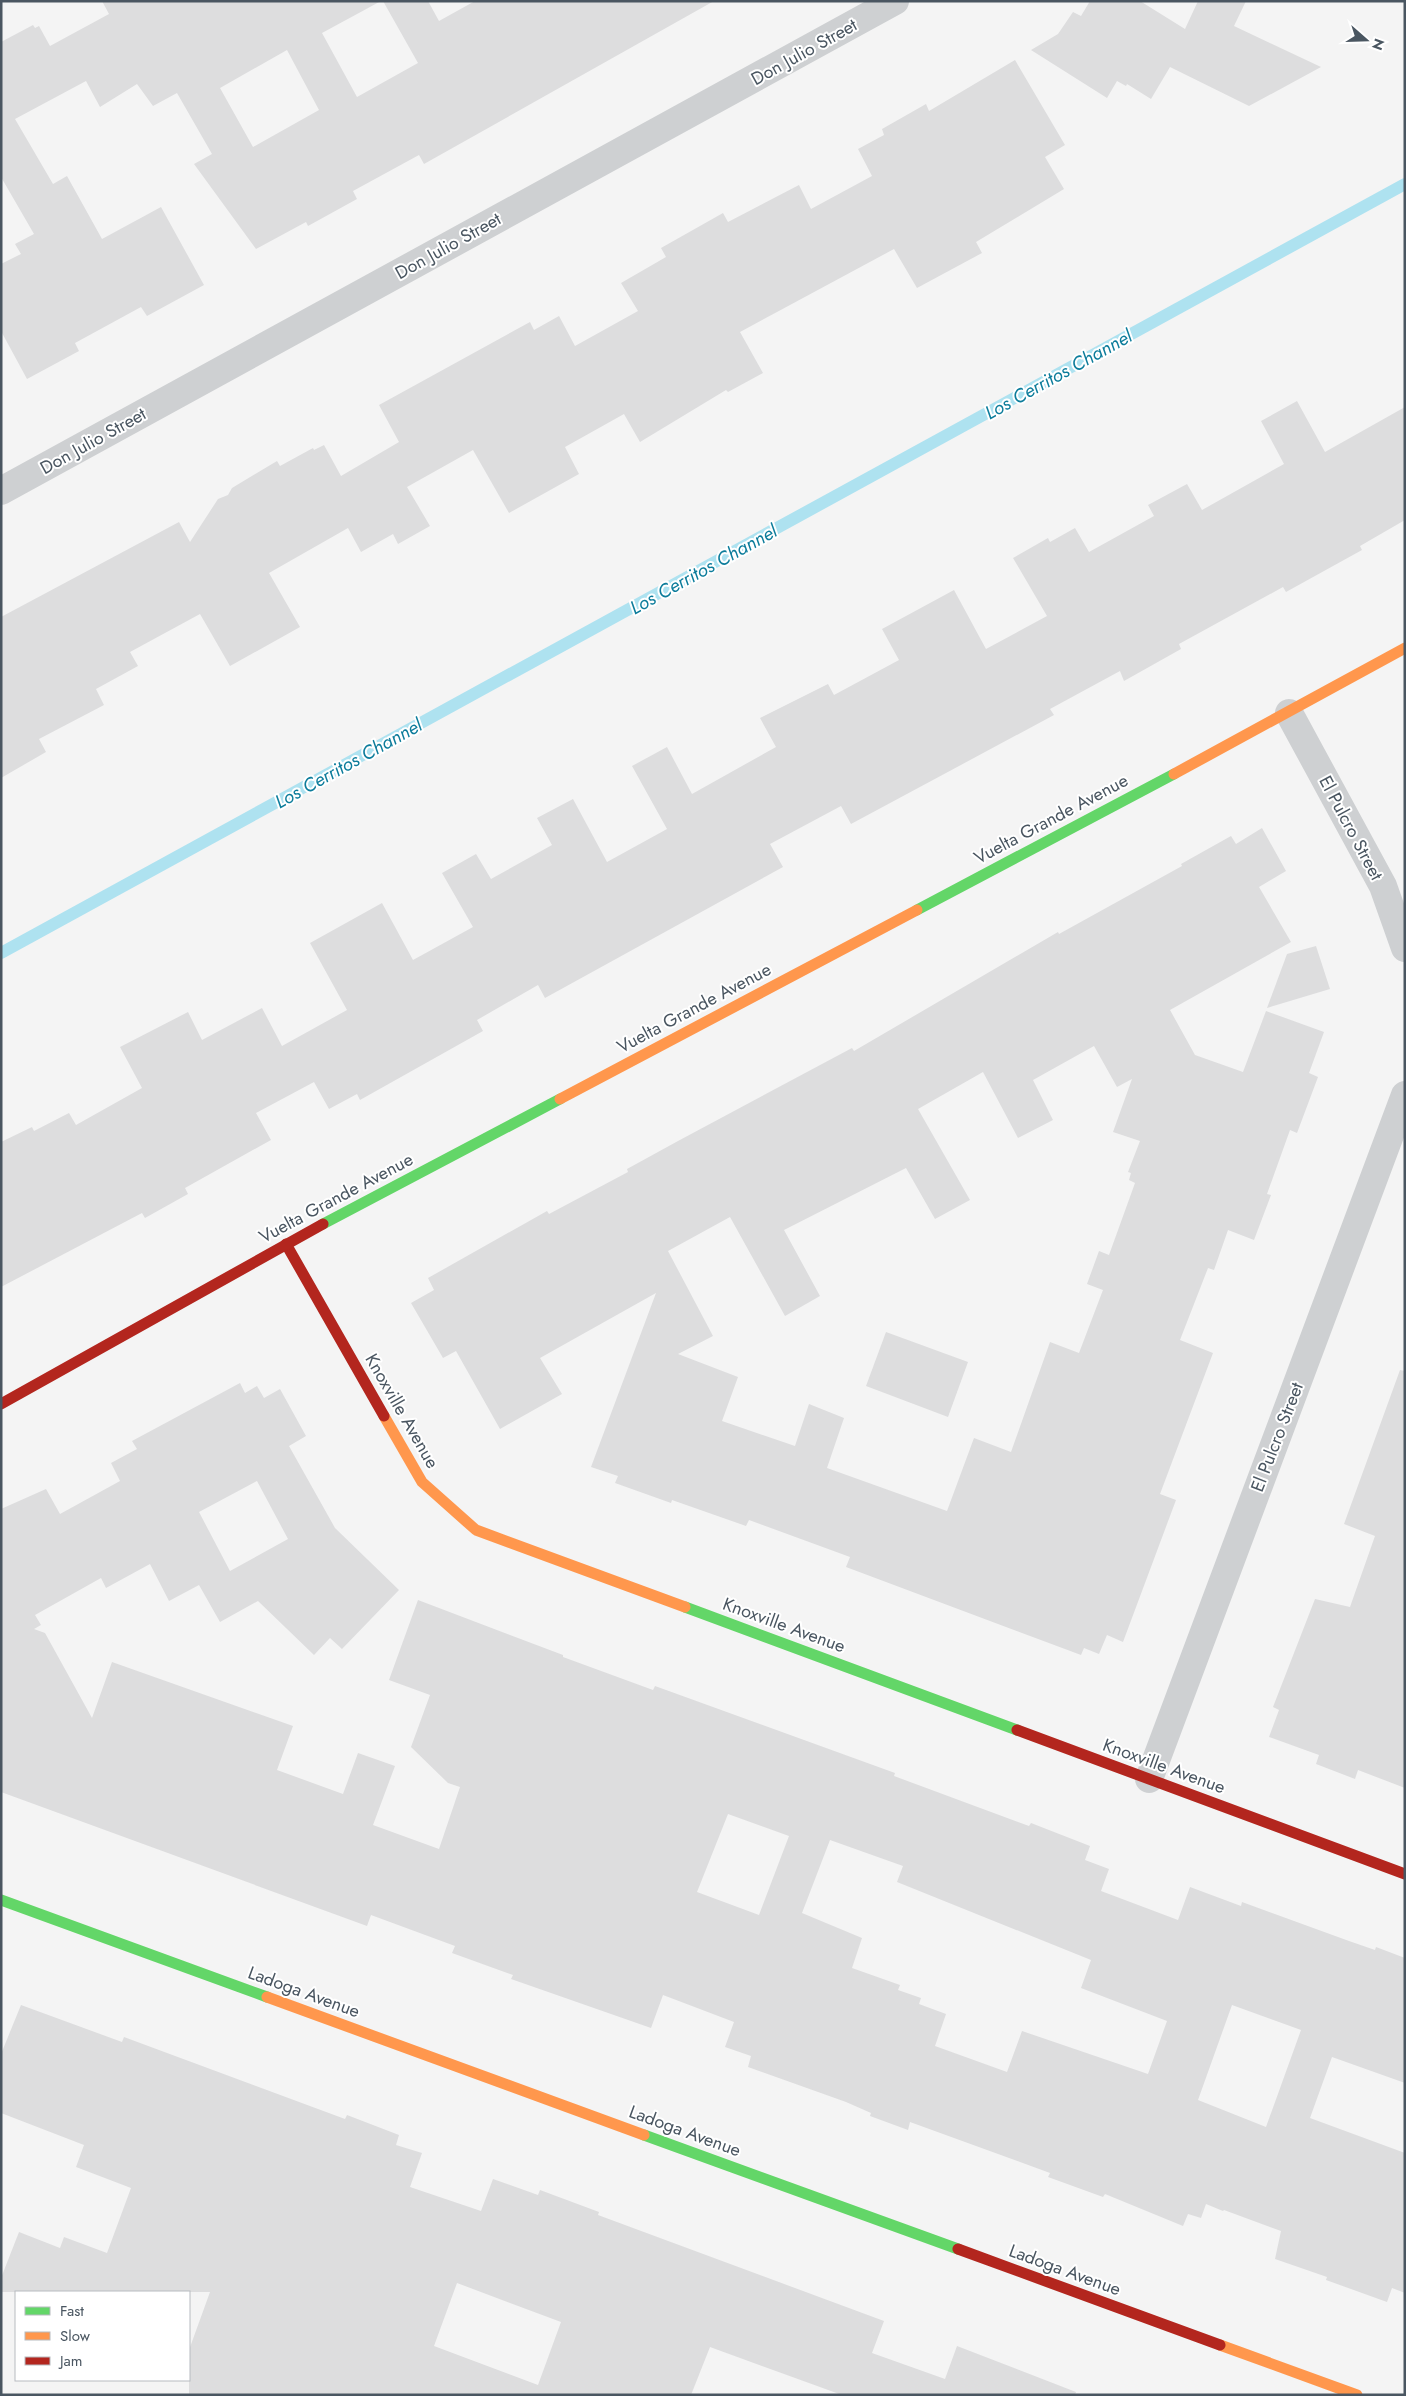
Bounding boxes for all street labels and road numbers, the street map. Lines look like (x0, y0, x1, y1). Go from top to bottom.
street label: Don Julio Street (746, 12, 862, 92)
street label: Don Julio Street (390, 206, 506, 286)
street label: Don Julio Street (35, 401, 151, 481)
street label: Vuelta Grande Avenue (969, 767, 1133, 871)
street label: El Pulcro Street (1312, 771, 1390, 886)
street label: Vuelta Grande Avenue (612, 956, 776, 1060)
street label: Vuelta Grande Avenue (254, 1146, 418, 1250)
street label: Knoxville Avenue (359, 1349, 445, 1473)
street label: El Pulcro Street (1244, 1378, 1310, 1495)
street label: Knoxville Avenue (719, 1591, 849, 1659)
street label: Knoxville Avenue (1099, 1732, 1229, 1800)
street label: Ladoga Avenue (244, 1960, 364, 2024)
street label: Ladoga Avenue (625, 2099, 745, 2163)
street label: Ladoga Avenue (1005, 2238, 1125, 2302)

